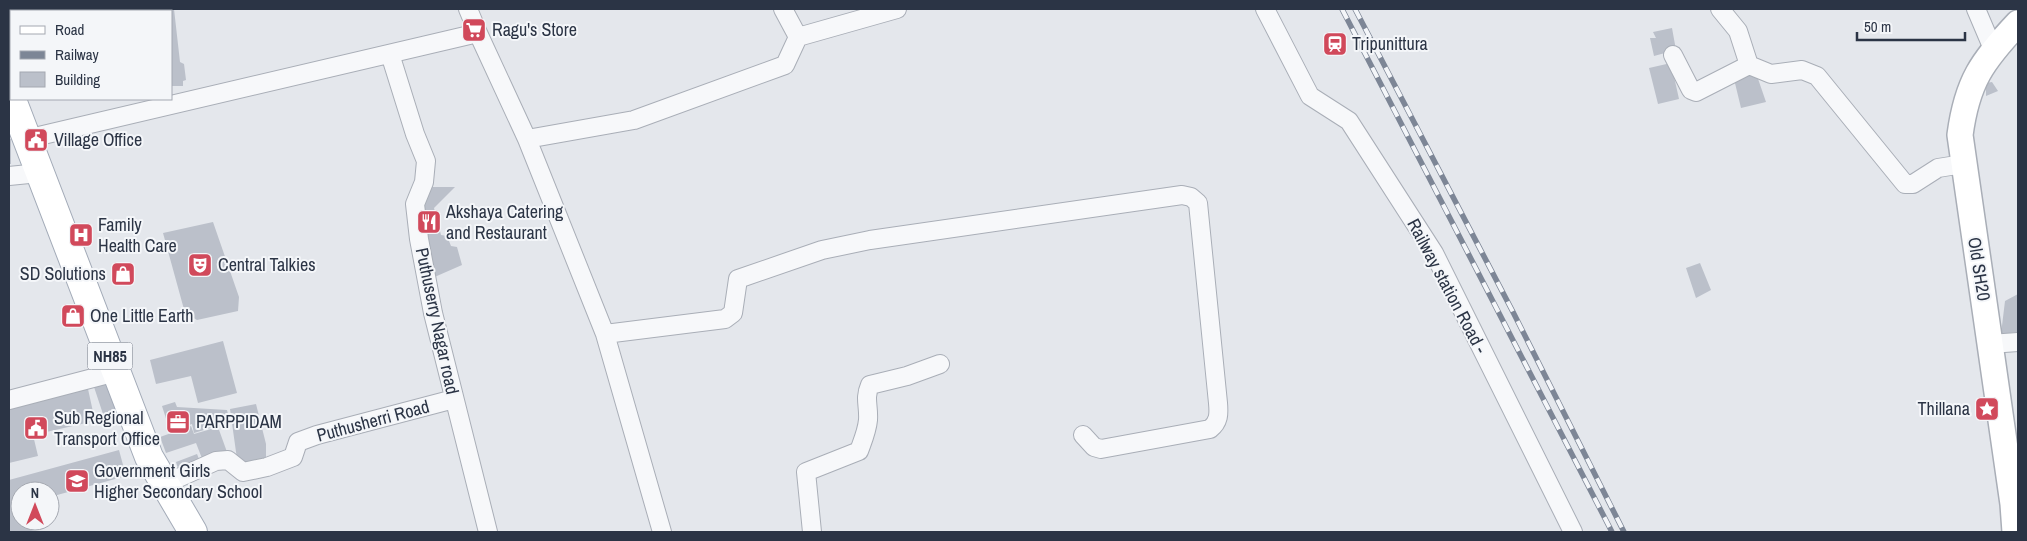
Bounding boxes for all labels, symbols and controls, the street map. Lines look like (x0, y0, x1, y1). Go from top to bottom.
legend (10, 10, 172, 100)
scale bar (1857, 10, 1964, 42)
text: 50 m (1864, 16, 1891, 37)
supermarket icon: Ragu's Store (461, 17, 487, 43)
place label: Ragu's Store (492, 17, 577, 42)
text: Road (55, 19, 84, 40)
station icon: Tripunittura (1322, 31, 1348, 57)
place label: Tripunittura (1352, 31, 1428, 56)
text: Railway (55, 44, 100, 65)
text: Building (55, 69, 100, 90)
public building icon: Village Office (23, 127, 49, 153)
place label: Village Office (54, 127, 142, 152)
place label: Akshaya Catering and Restaurant (445, 199, 564, 245)
restaurant icon: Akshaya Catering and Restaurant (416, 209, 442, 235)
place label: Family Health Care (98, 212, 177, 258)
street label: Railway station Road - (1401, 214, 1494, 358)
hospital icon: Family Health Care (68, 222, 94, 248)
street label: Old SH20 (1962, 235, 1997, 302)
street label: Puthuserry Nagar road (410, 245, 465, 397)
theatre icon: Central Talkies (187, 252, 213, 278)
place label: Central Talkies (218, 252, 316, 277)
place label: SD Solutions (20, 261, 106, 286)
shop icon: SD Solutions (110, 261, 136, 287)
shop icon: One Little Earth (60, 303, 86, 329)
place label: One Little Earth (90, 303, 193, 328)
road number: NH85 (88, 342, 132, 370)
street label: Puthusherri Road (314, 393, 432, 448)
place label: Thillana (1917, 396, 1970, 421)
place icon: Thillana (1974, 396, 2000, 422)
place label: Sub Regional Transport Office (54, 405, 160, 451)
office icon: PARPPIDAM (165, 409, 191, 435)
place label: PARPPIDAM (196, 409, 282, 434)
public building icon: Sub Regional Transport Office (23, 415, 49, 441)
place label: Government Girls Higher Secondary School (94, 458, 262, 504)
school or university icon: Government Girls Higher Secondary School (64, 468, 90, 494)
north arrow (10, 481, 60, 531)
text: N (31, 484, 39, 502)

